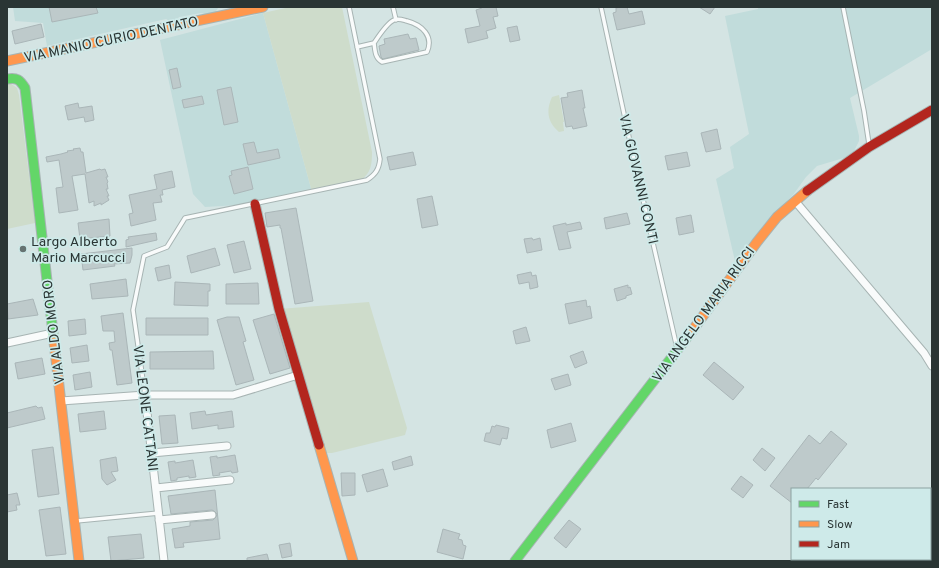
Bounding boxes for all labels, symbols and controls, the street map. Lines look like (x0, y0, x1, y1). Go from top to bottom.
street label: VIA MANIO CURIO DENTATO (23, 14, 200, 67)
street label: VIA GIOVANNI CONTI (614, 113, 661, 246)
place label: Largo Alberto Mario Marcucci (31, 234, 125, 267)
marker: Largo Alberto Mario Marcucci (18, 244, 28, 254)
street label: VIA ANGELO MARIA RICCI (649, 244, 759, 386)
street label: VIA ALDO MORO (40, 278, 69, 385)
street label: VIA LEONE CATTANI (128, 344, 161, 472)
legend (791, 488, 931, 560)
text: Fast (827, 497, 849, 513)
text: Slow (827, 517, 853, 533)
text: Jam (827, 537, 850, 553)

